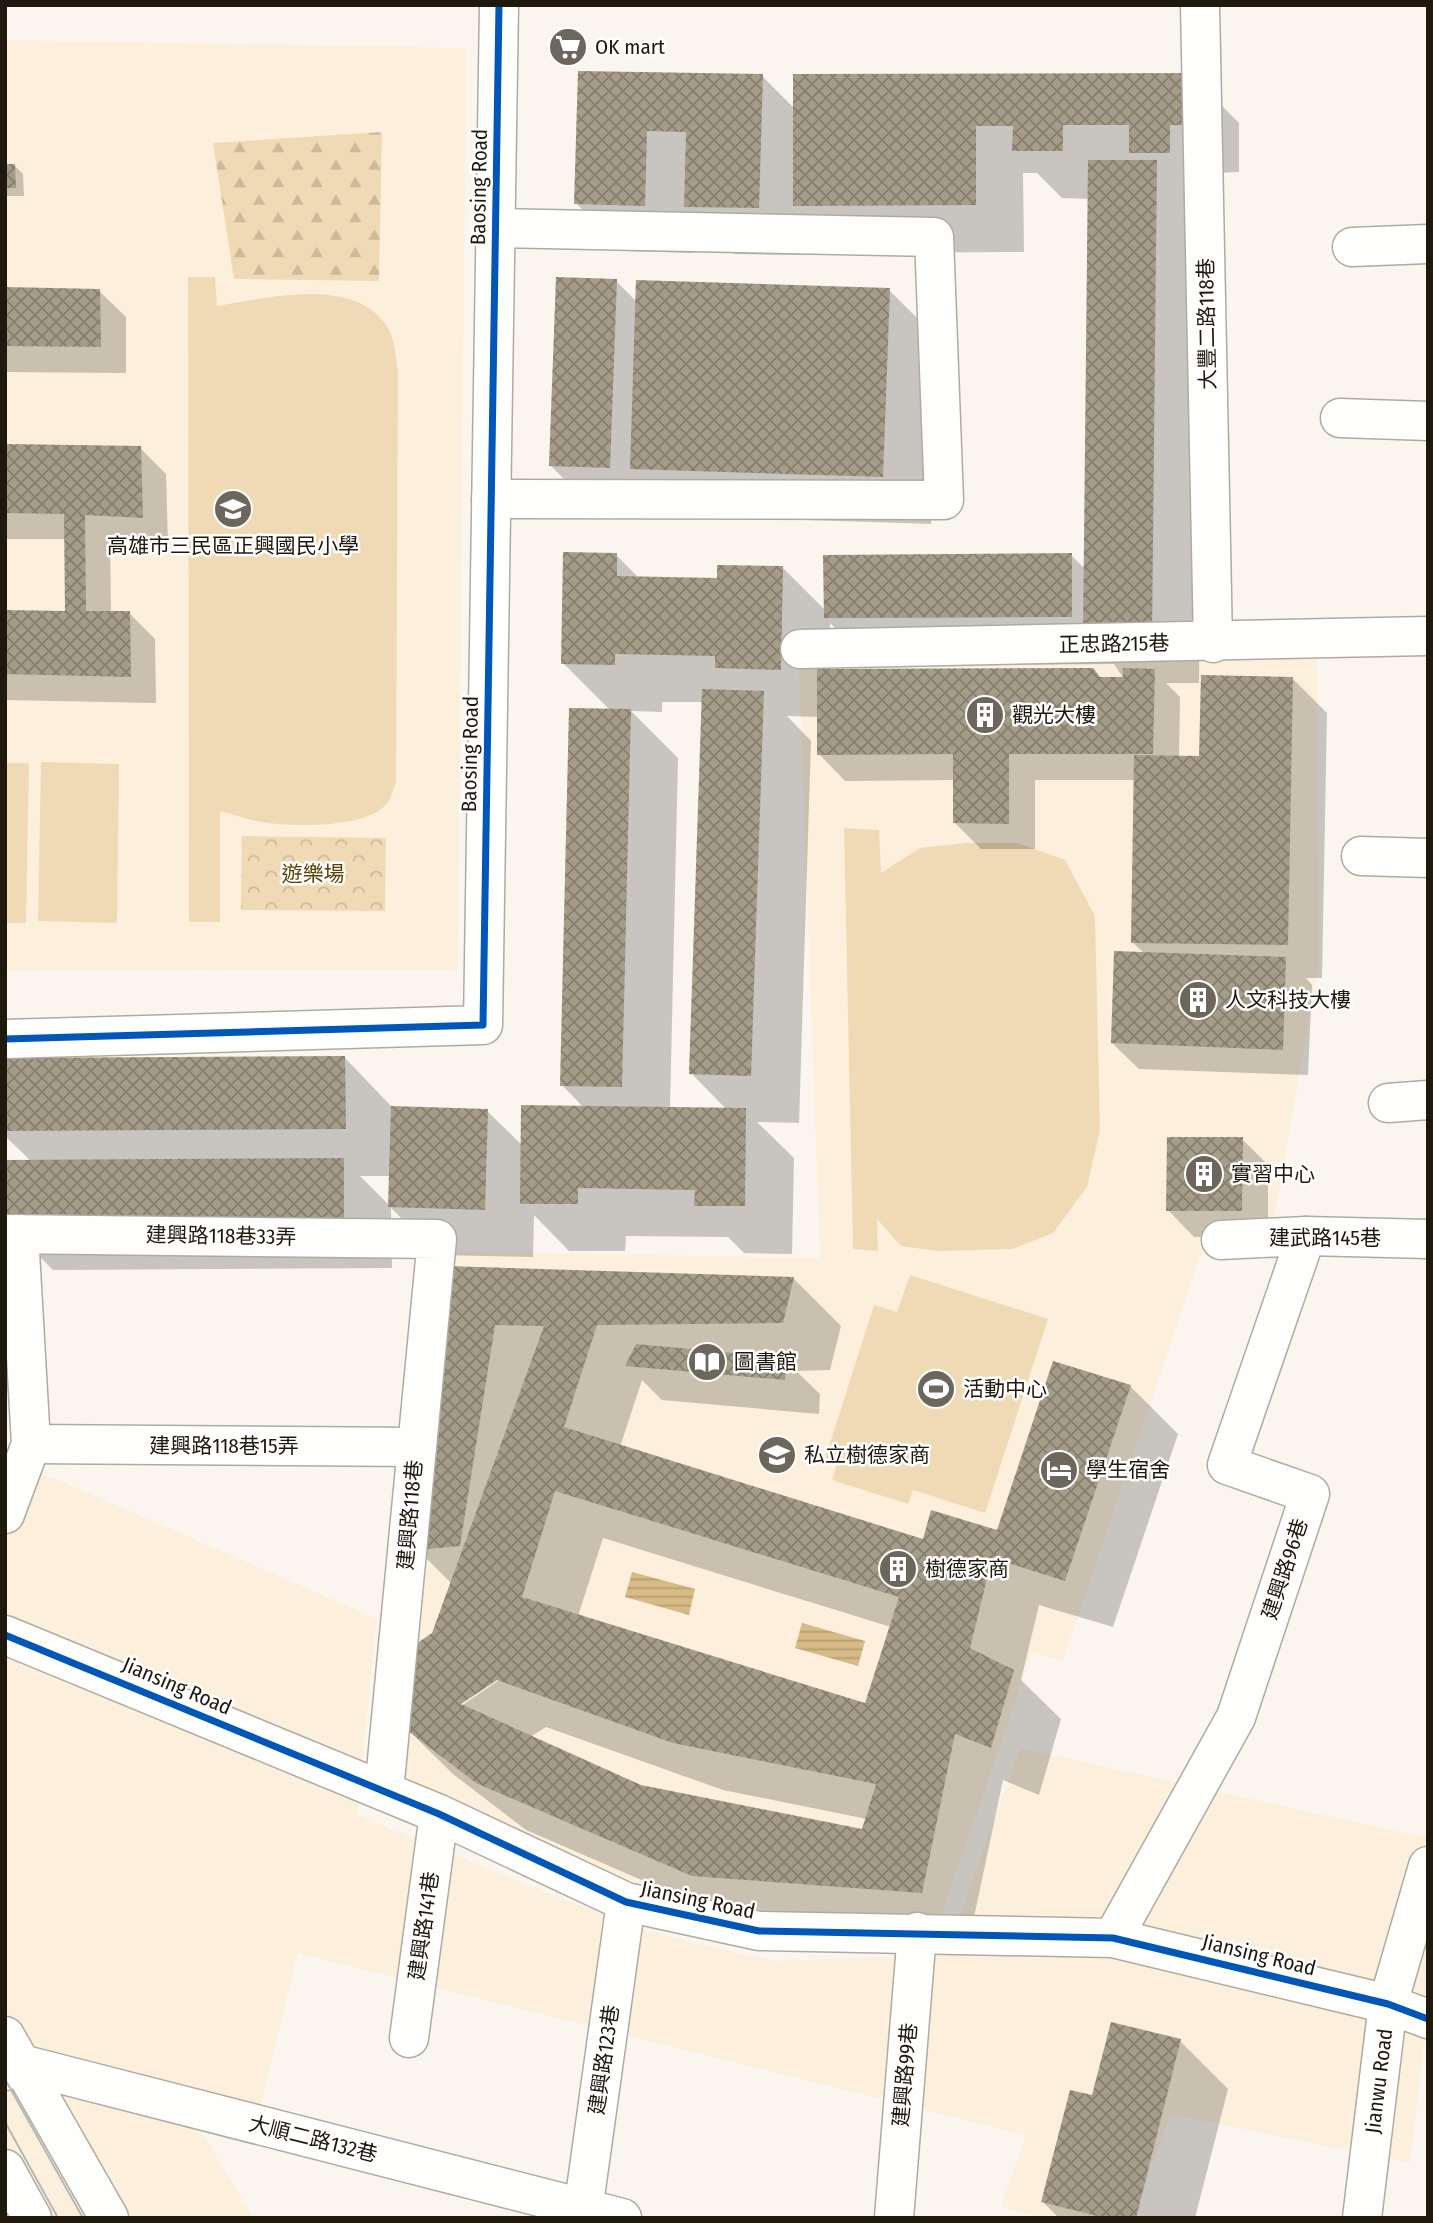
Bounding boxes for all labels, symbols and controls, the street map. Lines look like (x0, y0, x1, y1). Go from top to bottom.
supermarket icon: OK mart (547, 26, 589, 68)
place label: OK mart (595, 34, 665, 60)
street label: Baosing Road (465, 129, 493, 245)
street label: 大豐二路118巷 (1193, 258, 1221, 390)
school or university icon: 高雄市三民區正興國民小學 (212, 488, 254, 530)
place label: 高雄市三民區正興國民小學 (107, 533, 359, 559)
street label: 正忠路215巷 (1058, 630, 1170, 658)
building icon: 觀光大樓 (964, 694, 1006, 736)
street label: Baosing Road (456, 696, 484, 812)
place label: 觀光大樓 (1012, 702, 1096, 728)
park label: 遊樂場 (282, 861, 345, 887)
building icon: 人文科技大樓 (1177, 979, 1219, 1021)
place label: 人文科技大樓 (1225, 987, 1351, 1013)
building icon: 實習中心 (1183, 1153, 1225, 1195)
place label: 實習中心 (1231, 1161, 1315, 1187)
street label: 建興路118巷33弄 (146, 1222, 296, 1250)
street label: 建武路145巷 (1269, 1225, 1381, 1251)
library icon: 圖書館 (686, 1341, 728, 1383)
place label: 圖書館 (734, 1349, 797, 1375)
sports icon: 活動中心 (915, 1368, 957, 1410)
place label: 活動中心 (963, 1376, 1047, 1402)
street label: 建興路118巷15弄 (149, 1433, 299, 1459)
school or university icon: 私立樹德家商 (756, 1434, 798, 1476)
place label: 私立樹德家商 (804, 1442, 930, 1468)
hotel icon: 學生宿舍 (1038, 1449, 1080, 1491)
place label: 學生宿舍 (1086, 1457, 1170, 1483)
street label: 建興路118巷 (392, 1459, 428, 1571)
street label: 建興路96巷 (1256, 1515, 1314, 1623)
building icon: 樹德家商 (877, 1548, 919, 1590)
place label: 樹德家商 (925, 1556, 1009, 1582)
street label: Jiansing Road (119, 1651, 235, 1721)
street label: 建興路141巷 (404, 1870, 444, 1982)
street label: Jiansing Road (639, 1875, 757, 1925)
street label: Jiansing Road (1200, 1928, 1318, 1982)
street label: 建興路123巷 (583, 2003, 625, 2117)
street label: 建興路99巷 (887, 2022, 923, 2128)
street label: Jianwu Road (1360, 2027, 1398, 2135)
street label: 大順二路132巷 (246, 2110, 380, 2168)

